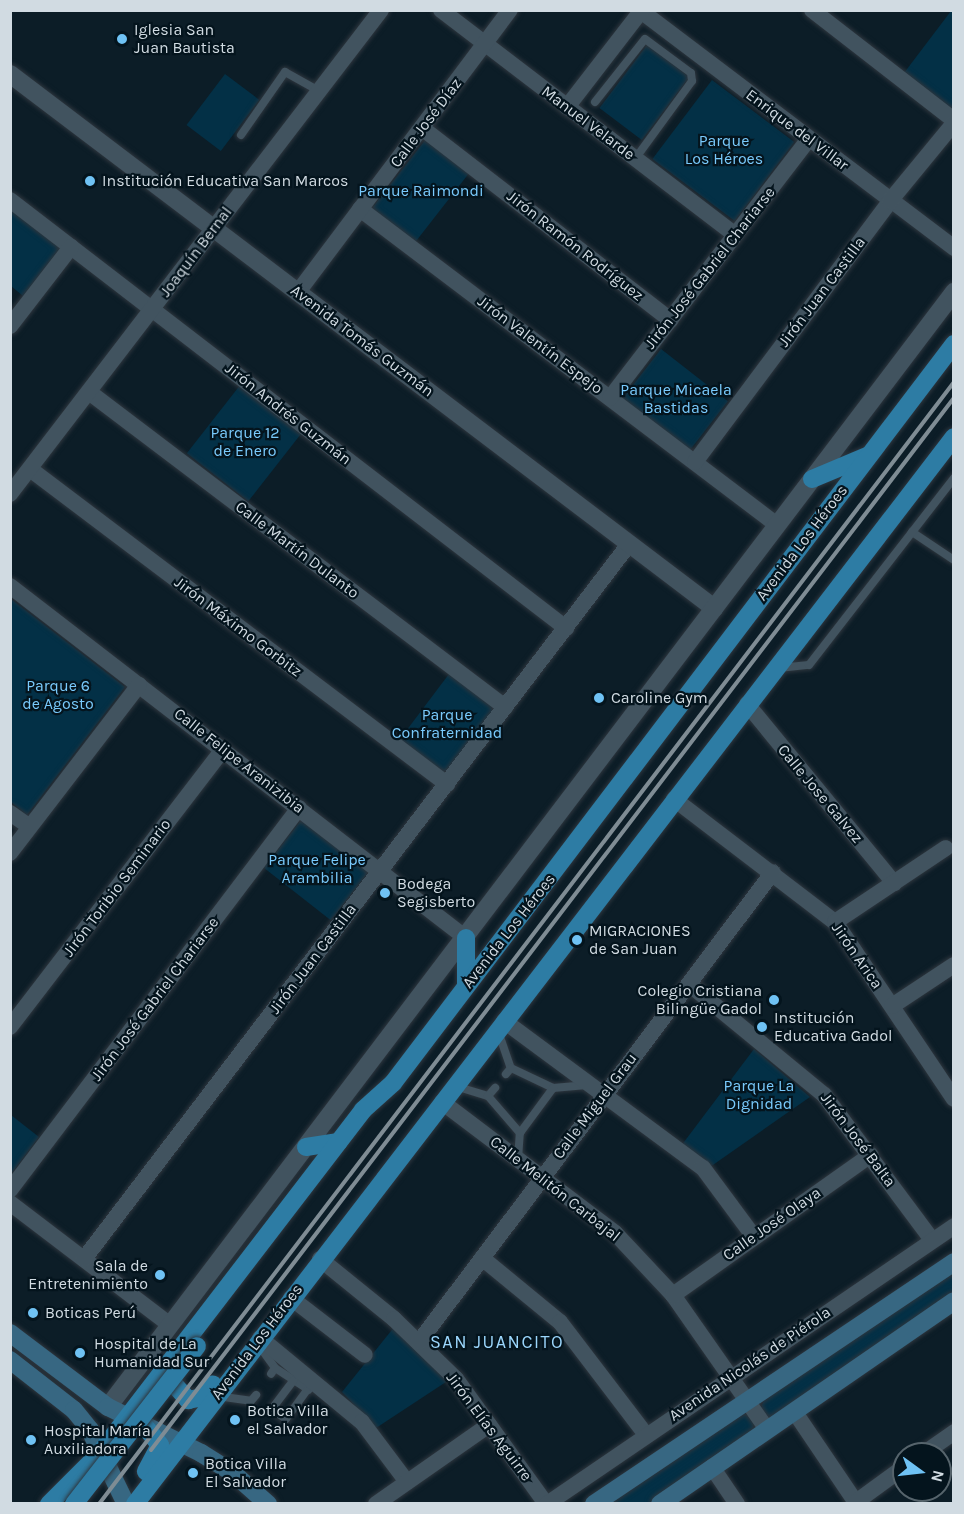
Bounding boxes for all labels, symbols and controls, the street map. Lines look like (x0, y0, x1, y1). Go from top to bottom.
place label: Iglesia San Juan Bautista (134, 20, 235, 58)
marker: Iglesia San Juan Bautista (115, 32, 129, 46)
street label: Calle José Díaz (386, 75, 466, 171)
street label: Manuel Velarde (538, 82, 638, 164)
street label: Enrique del Villar (742, 85, 852, 175)
park label: Parque Los Héroes (685, 131, 763, 169)
place label: Institución Educativa San Marcos (102, 171, 348, 191)
marker: Institución Educativa San Marcos (83, 174, 97, 188)
park label: Parque Raimondi (358, 181, 484, 201)
street label: Jirón José Gabriel Chariarse (641, 183, 779, 353)
street label: Jirón Ramón Rodríguez (503, 187, 647, 305)
street label: Joaquín Bernal (156, 203, 236, 301)
street label: Jirón Juan Castilla (774, 233, 870, 351)
street label: Avenida Tomás Guzmán (287, 281, 437, 401)
street label: Jirón Valentín Espejo (474, 292, 606, 398)
street label: Jirón Andrés Guzmán (221, 359, 355, 469)
park label: Parque Micaela Bastidas (620, 380, 732, 418)
park label: Parque 12 de Enero (210, 423, 280, 461)
street label: Avenida Los Héroes (752, 481, 852, 605)
street label: Calle Martín Dulanto (231, 497, 363, 603)
street label: Jirón Máximo Gorbitz (170, 573, 306, 681)
park label: Parque 6 de Agosto (22, 676, 94, 714)
place label: Caroline Gym (611, 688, 708, 708)
marker: Caroline Gym (592, 691, 606, 705)
street label: Calle Felipe Aranizibia (170, 704, 308, 818)
park label: Parque Confraternidad (392, 705, 502, 743)
street label: Calle Jose Galvez (773, 741, 867, 847)
street label: Jirón Toribio Seminario (59, 815, 175, 961)
park label: Parque Felipe Arambilia (268, 850, 366, 888)
street label: Avenida Los Héroes (458, 870, 560, 992)
place label: Bodega Segisberto (397, 874, 475, 912)
marker: Bodega Segisberto (378, 886, 392, 900)
street label: Jirón Juan Castilla (265, 900, 361, 1018)
street label: Jirón José Gabriel Chariarse (87, 913, 223, 1085)
street label: Jirón Arica (827, 919, 887, 993)
place label: MIGRACIONES de San Juan (589, 921, 691, 959)
marker: MIGRACIONES de San Juan (570, 933, 584, 947)
place label: Colegio Cristiana Bilingüe Gadol (638, 981, 762, 1019)
marker: Colegio Cristiana Bilingüe Gadol (767, 993, 781, 1007)
place label: Institución Educativa Gadol (774, 1008, 892, 1046)
marker: Institución Educativa Gadol (755, 1020, 769, 1034)
street label: Calle Miguel Grau (549, 1049, 641, 1163)
park label: Parque La Dignidad (724, 1076, 794, 1114)
street label: Jirón José Balta (816, 1089, 900, 1191)
street label: Calle Melitón Carbajal (486, 1132, 624, 1246)
street label: Calle José Olaya (719, 1183, 825, 1265)
place label: Sala de Entretenimiento (28, 1256, 148, 1294)
marker: Sala de Entretenimiento (153, 1268, 167, 1282)
street label: Avenida Los Héroes (207, 1280, 307, 1404)
place label: Boticas Perú (45, 1303, 136, 1323)
street label: Avenida Nicolás de Piérola (665, 1303, 835, 1425)
marker: Boticas Perú (26, 1306, 40, 1320)
district label: SAN JUANCITO (430, 1331, 564, 1353)
place label: Hospital de La Humanidad Sur (94, 1334, 209, 1372)
marker: Hospital de La Humanidad Sur (71, 1344, 89, 1362)
street label: Jirón Elías Aguirre (442, 1369, 536, 1485)
place label: Botica Villa el Salvador (247, 1401, 329, 1439)
marker: Botica Villa el Salvador (228, 1413, 242, 1427)
place label: Hospital María Auxiliadora (44, 1421, 151, 1459)
marker: Hospital María Auxiliadora (22, 1431, 40, 1449)
north arrow (892, 1442, 952, 1502)
place label: Botica Villa El Salvador (205, 1454, 287, 1492)
marker: Botica Villa El Salvador (186, 1466, 200, 1480)
text: N (927, 1468, 949, 1484)

